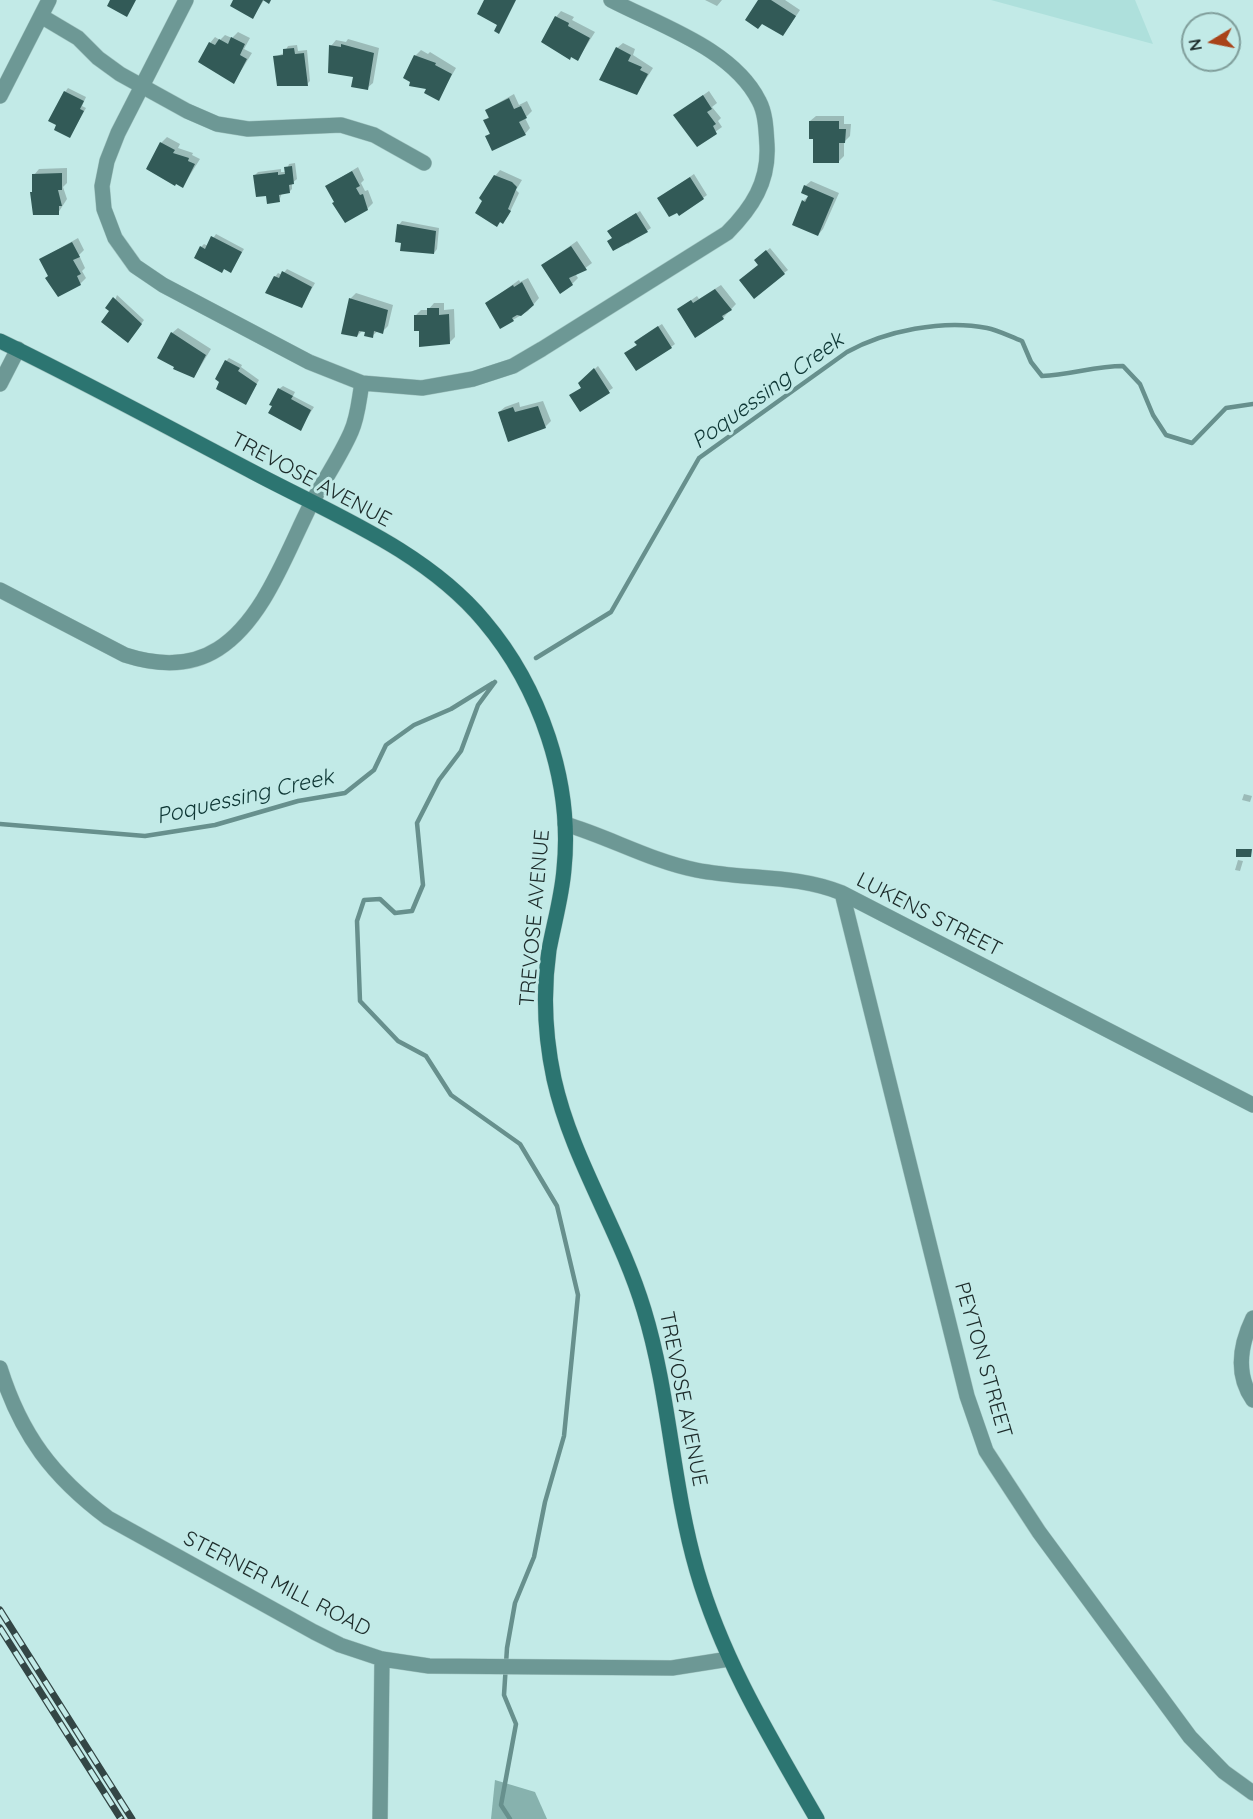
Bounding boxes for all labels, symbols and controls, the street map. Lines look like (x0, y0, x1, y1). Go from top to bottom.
north arrow (1181, 12, 1241, 72)
text: N (1184, 37, 1206, 52)
water label: Poquessing Creek (687, 327, 849, 455)
street label: TREVOSE AVENUE (227, 427, 395, 533)
water label: Poquessing Creek (154, 764, 336, 830)
street label: TREVOSE AVENUE (515, 828, 555, 1008)
street label: LUKENS STREET (852, 868, 1006, 962)
street label: PEYTON STREET (949, 1279, 1017, 1441)
street label: TREVOSE AVENUE (654, 1309, 712, 1489)
street label: STERNER MILL ROAD (179, 1526, 375, 1642)

